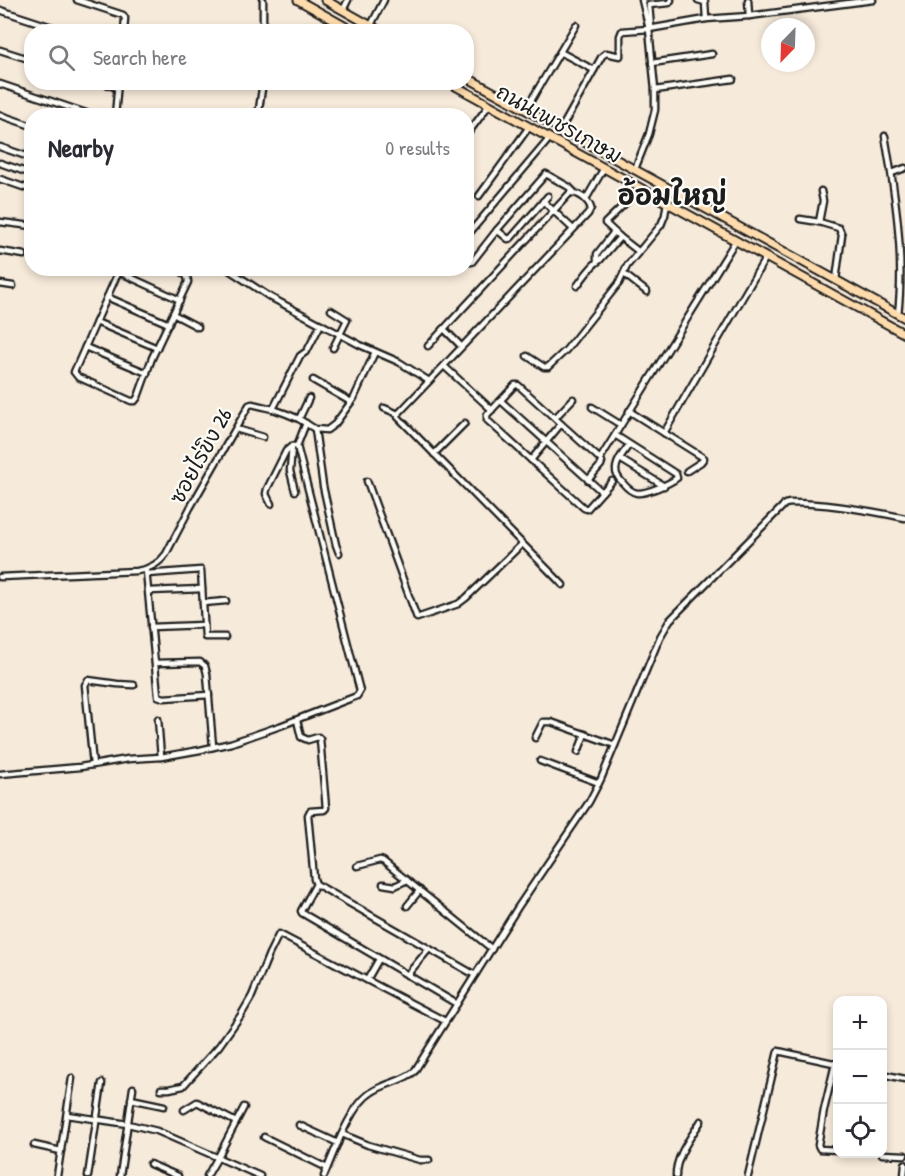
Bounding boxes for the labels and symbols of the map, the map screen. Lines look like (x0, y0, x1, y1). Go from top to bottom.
north arrow (761, 18, 815, 72)
street label: ถนนเพชรเกษม (491, 77, 627, 170)
district label: อ้อมใหญ่ (617, 177, 727, 213)
street label: ซอยไร่ขิง 26 (162, 403, 239, 509)

